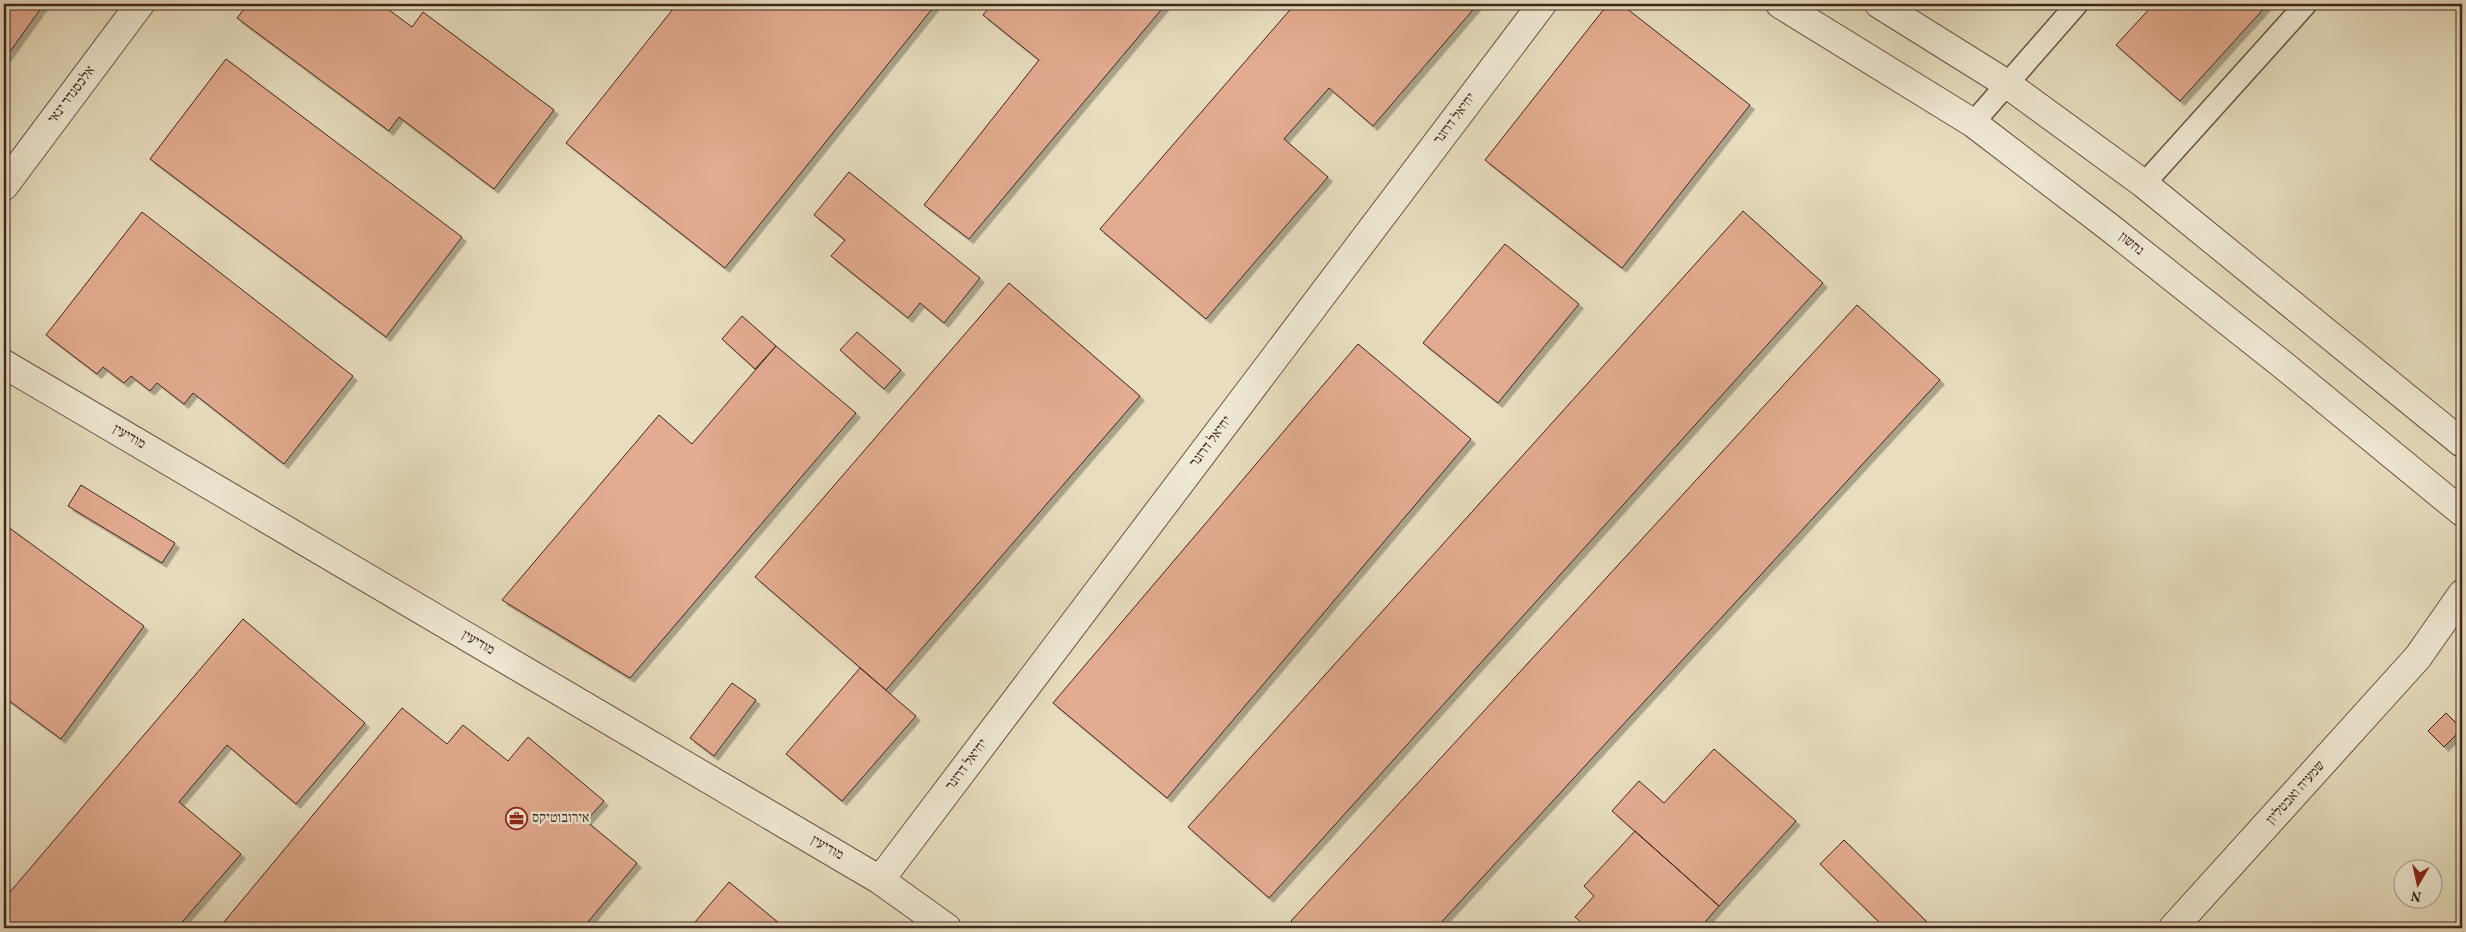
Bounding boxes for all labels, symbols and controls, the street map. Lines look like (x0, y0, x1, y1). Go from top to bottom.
street label: אלכסנדר ינאי (44, 62, 100, 128)
street label: יחיאל דרזנר (1429, 89, 1481, 149)
street label: נחשון (2114, 228, 2148, 260)
street label: יחיאל דרזנר (1185, 412, 1237, 472)
street label: מודיעין (109, 420, 149, 454)
street label: מודיעין (458, 626, 498, 660)
street label: יחיאל דרזנר (941, 735, 993, 795)
street label: שמעיה ואבטליון (2262, 757, 2330, 829)
office icon: אירובוטיקס (504, 806, 528, 830)
place label: אירובוטיקס (532, 809, 589, 828)
street label: מודיעין (807, 831, 847, 865)
north arrow (2394, 860, 2444, 910)
text: N (2410, 885, 2423, 906)

